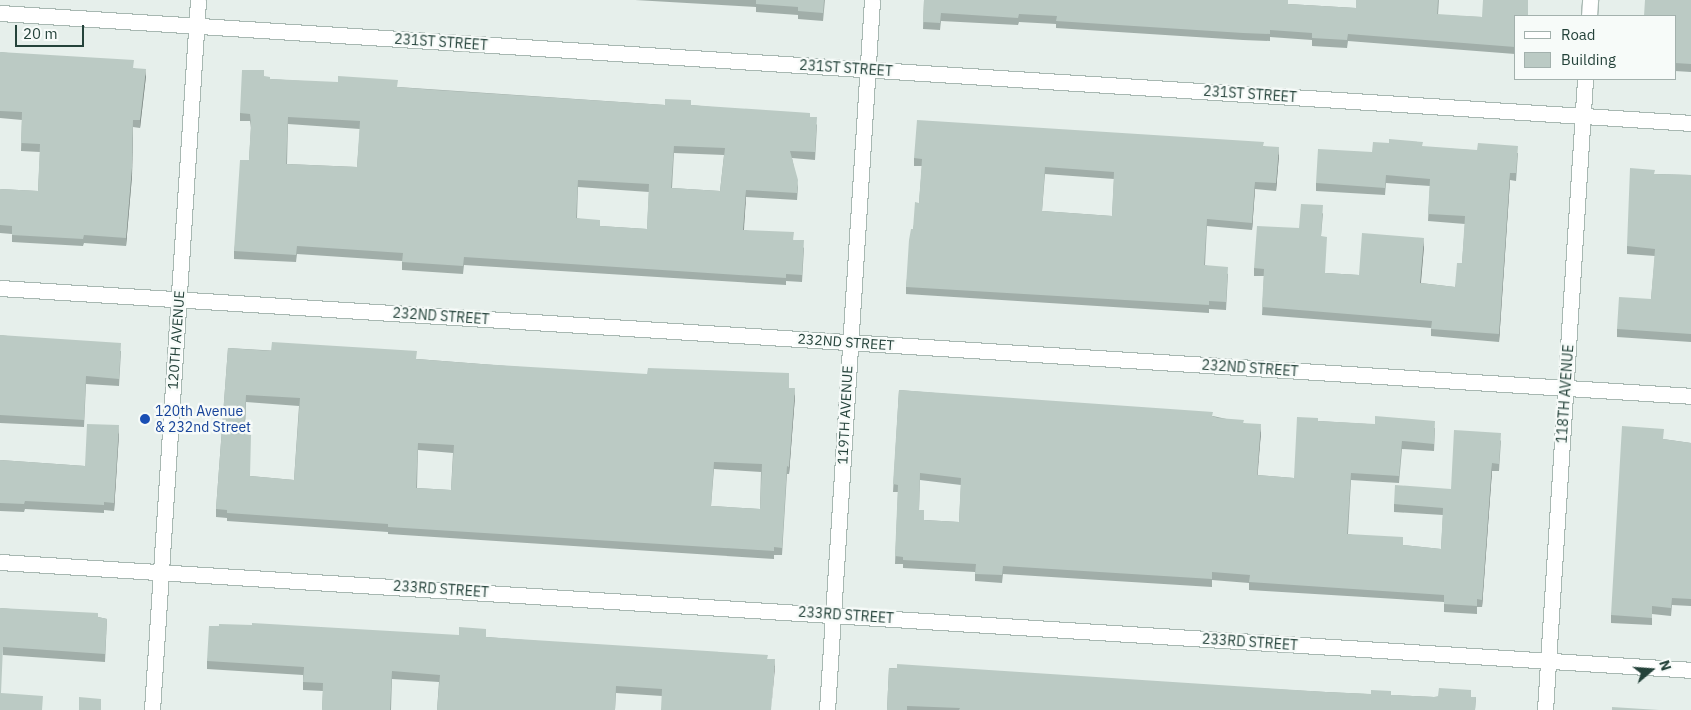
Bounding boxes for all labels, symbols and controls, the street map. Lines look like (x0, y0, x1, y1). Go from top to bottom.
scale bar (18, 15, 86, 47)
legend (1514, 15, 1676, 80)
text: 20 m (23, 24, 58, 43)
text: Road (1561, 25, 1596, 44)
street label: 231ST STREET (394, 30, 488, 54)
text: Building (1561, 50, 1616, 69)
street label: 231ST STREET (799, 56, 893, 80)
street label: 231ST STREET (1203, 82, 1297, 106)
street label: 120TH AVENUE (164, 290, 188, 390)
street label: 232ND STREET (392, 304, 490, 328)
street label: 232ND STREET (797, 330, 895, 354)
street label: 118TH AVENUE (1553, 344, 1577, 444)
street label: 232ND STREET (1201, 356, 1299, 380)
street label: 119TH AVENUE (834, 365, 856, 465)
place label: 120th Avenue & 232nd Street (155, 403, 251, 436)
marker: 120th Avenue & 232nd Street (139, 413, 151, 425)
street label: 233RD STREET (392, 577, 490, 601)
street label: 233RD STREET (797, 603, 895, 627)
street label: 233RD STREET (1201, 630, 1299, 654)
north arrow (1626, 645, 1676, 695)
text: N (1655, 658, 1675, 673)

